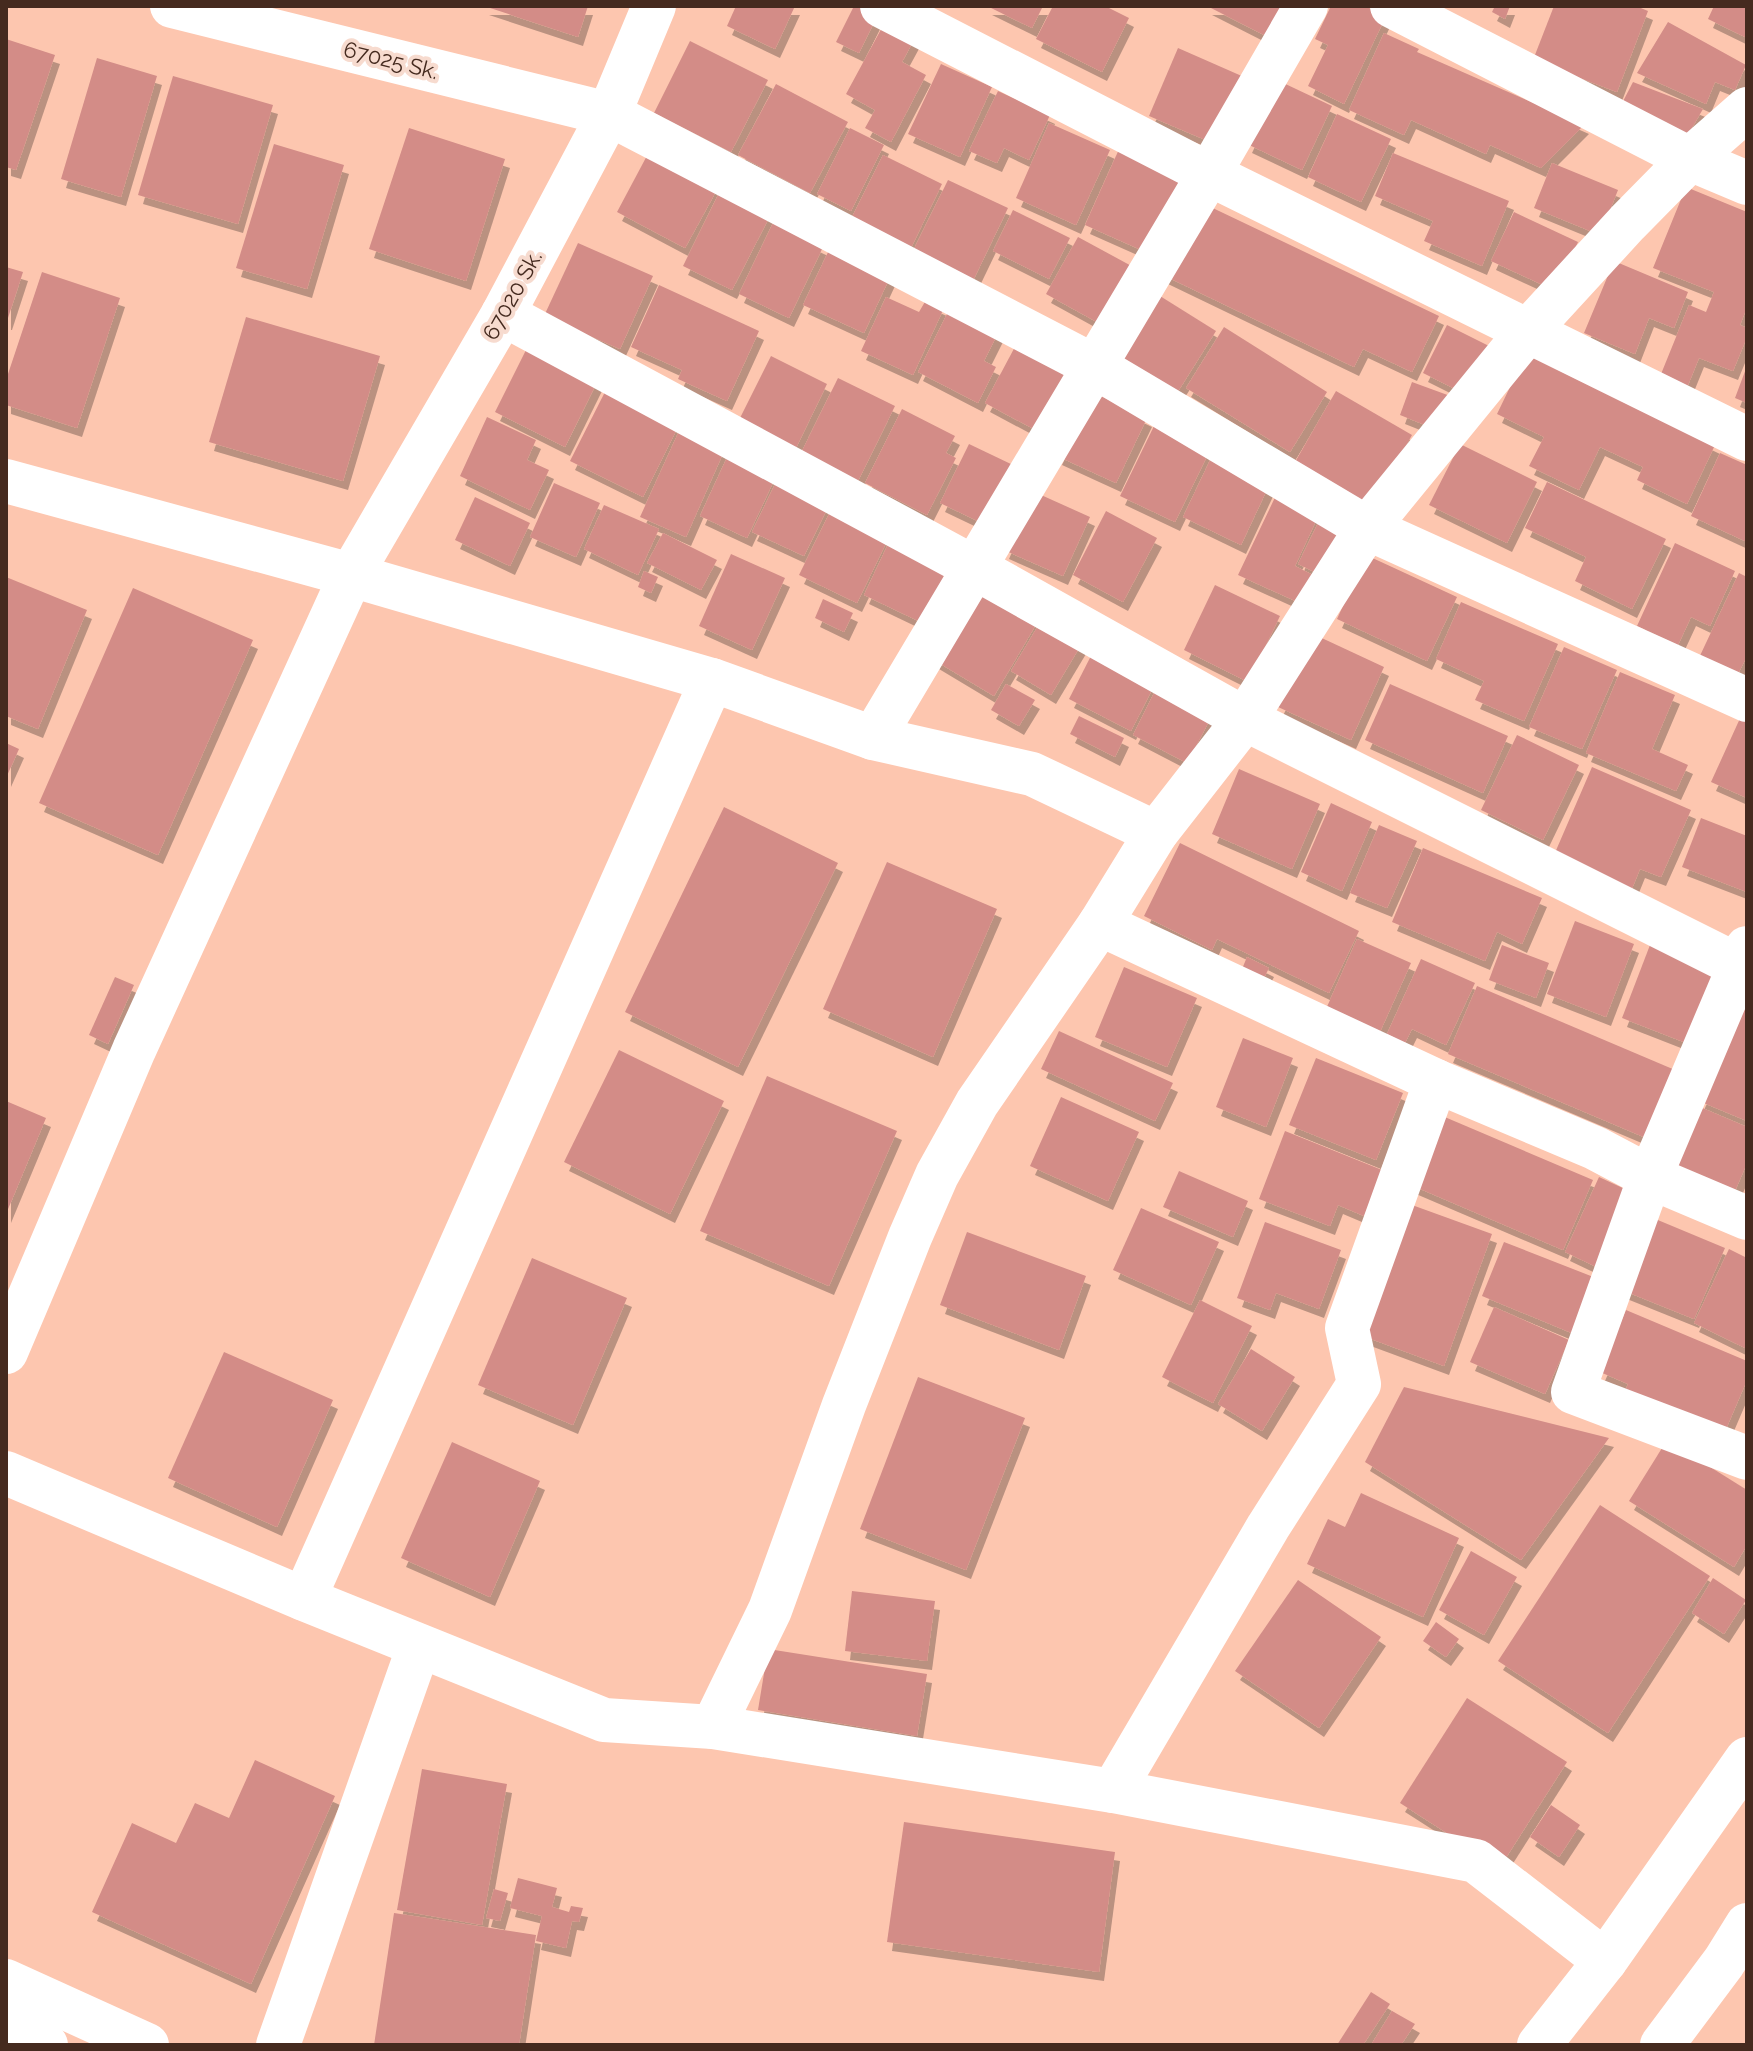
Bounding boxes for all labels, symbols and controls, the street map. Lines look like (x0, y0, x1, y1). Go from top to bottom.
street label: 67025 Sk. (341, 36, 441, 84)
street label: 67020 Sk. (477, 246, 547, 344)

